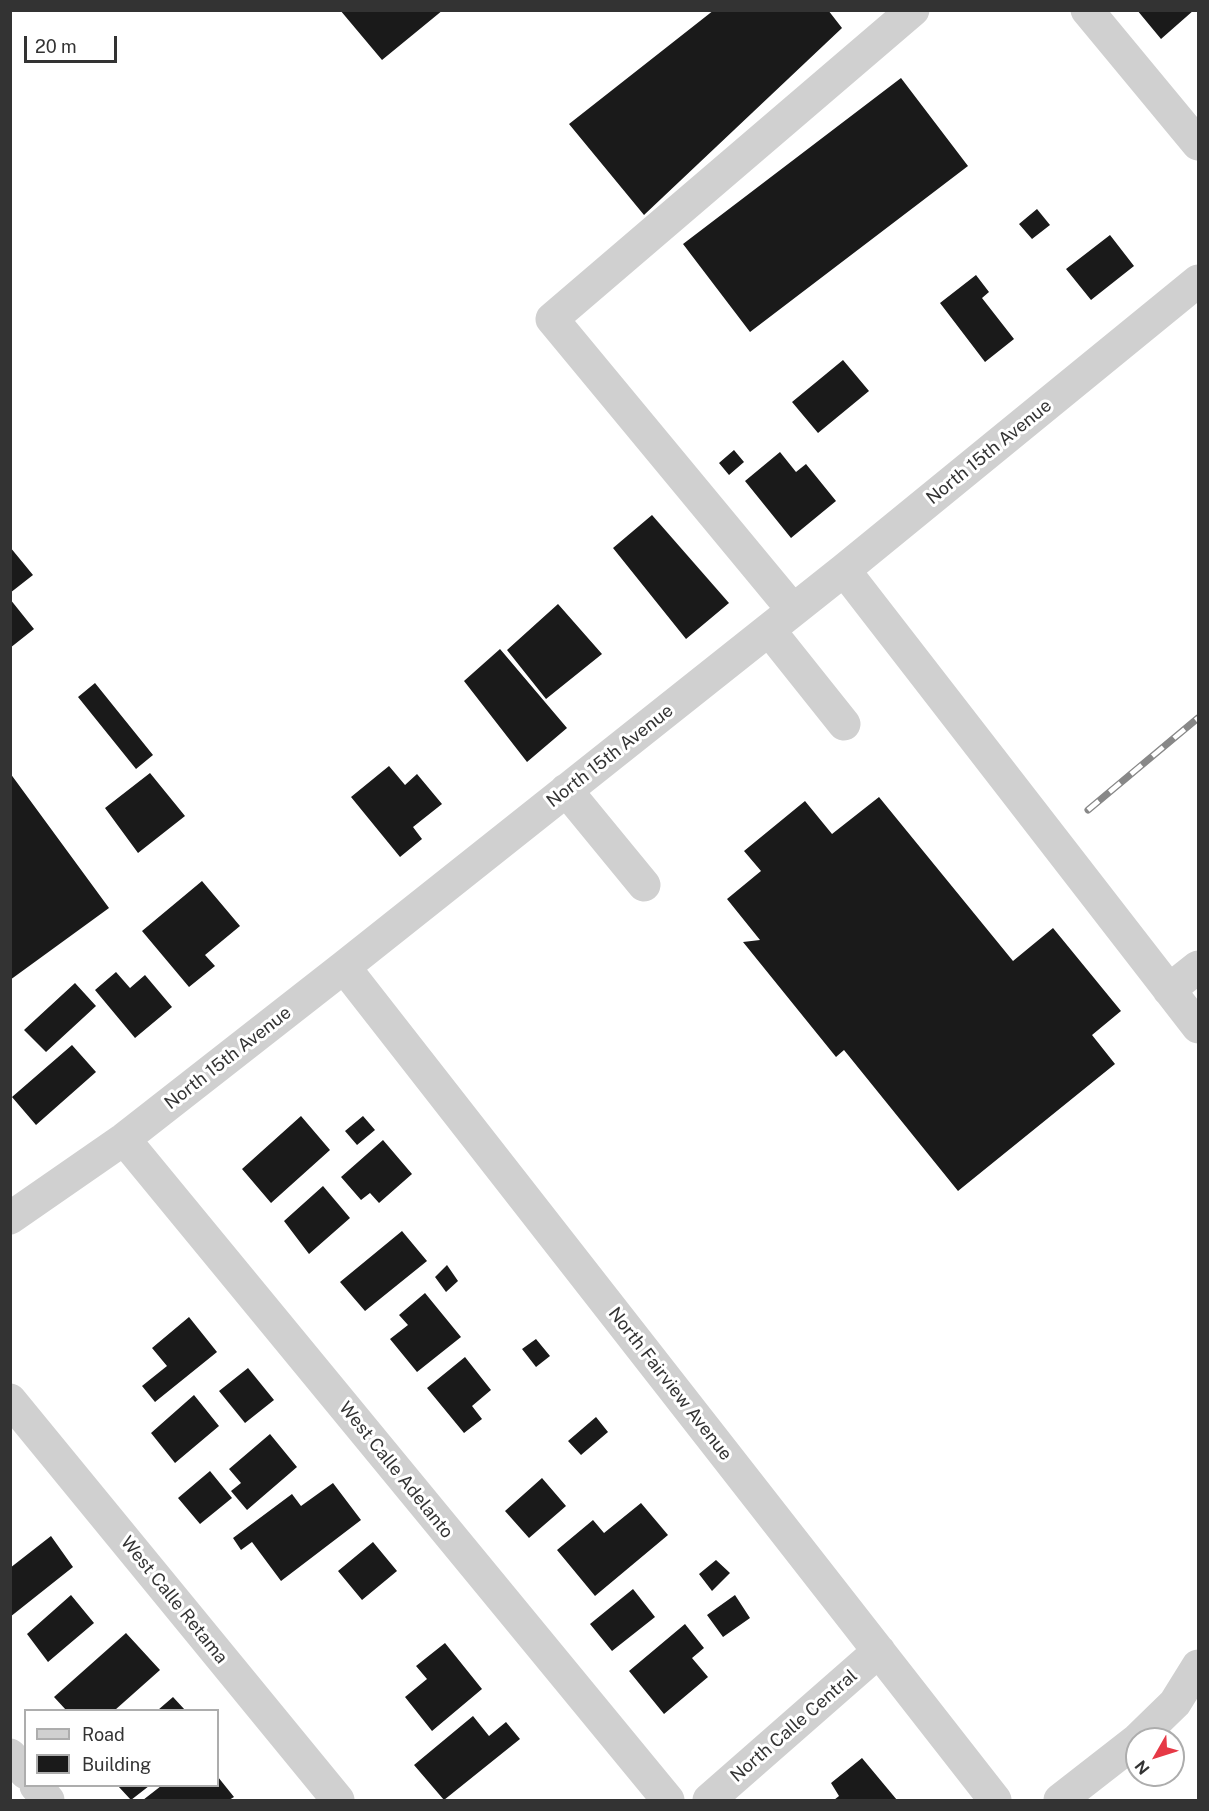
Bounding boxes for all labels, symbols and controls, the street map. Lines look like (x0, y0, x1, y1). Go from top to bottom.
scale bar (27, 24, 120, 62)
text: 20 m (35, 36, 77, 57)
street label: North 15th Avenue (922, 395, 1056, 509)
street label: North 15th Avenue (542, 700, 678, 812)
street label: North 15th Avenue (160, 1002, 296, 1114)
street label: North Fairview Avenue (604, 1303, 736, 1465)
street label: West Calle Adelanto (334, 1397, 458, 1543)
street label: West Calle Retama (116, 1532, 232, 1668)
street label: North Calle Central (726, 1665, 862, 1787)
legend (24, 1709, 219, 1787)
text: Road (82, 1724, 125, 1745)
north arrow (1125, 1727, 1185, 1787)
text: Building (82, 1754, 151, 1775)
text: N (1131, 1757, 1154, 1778)

